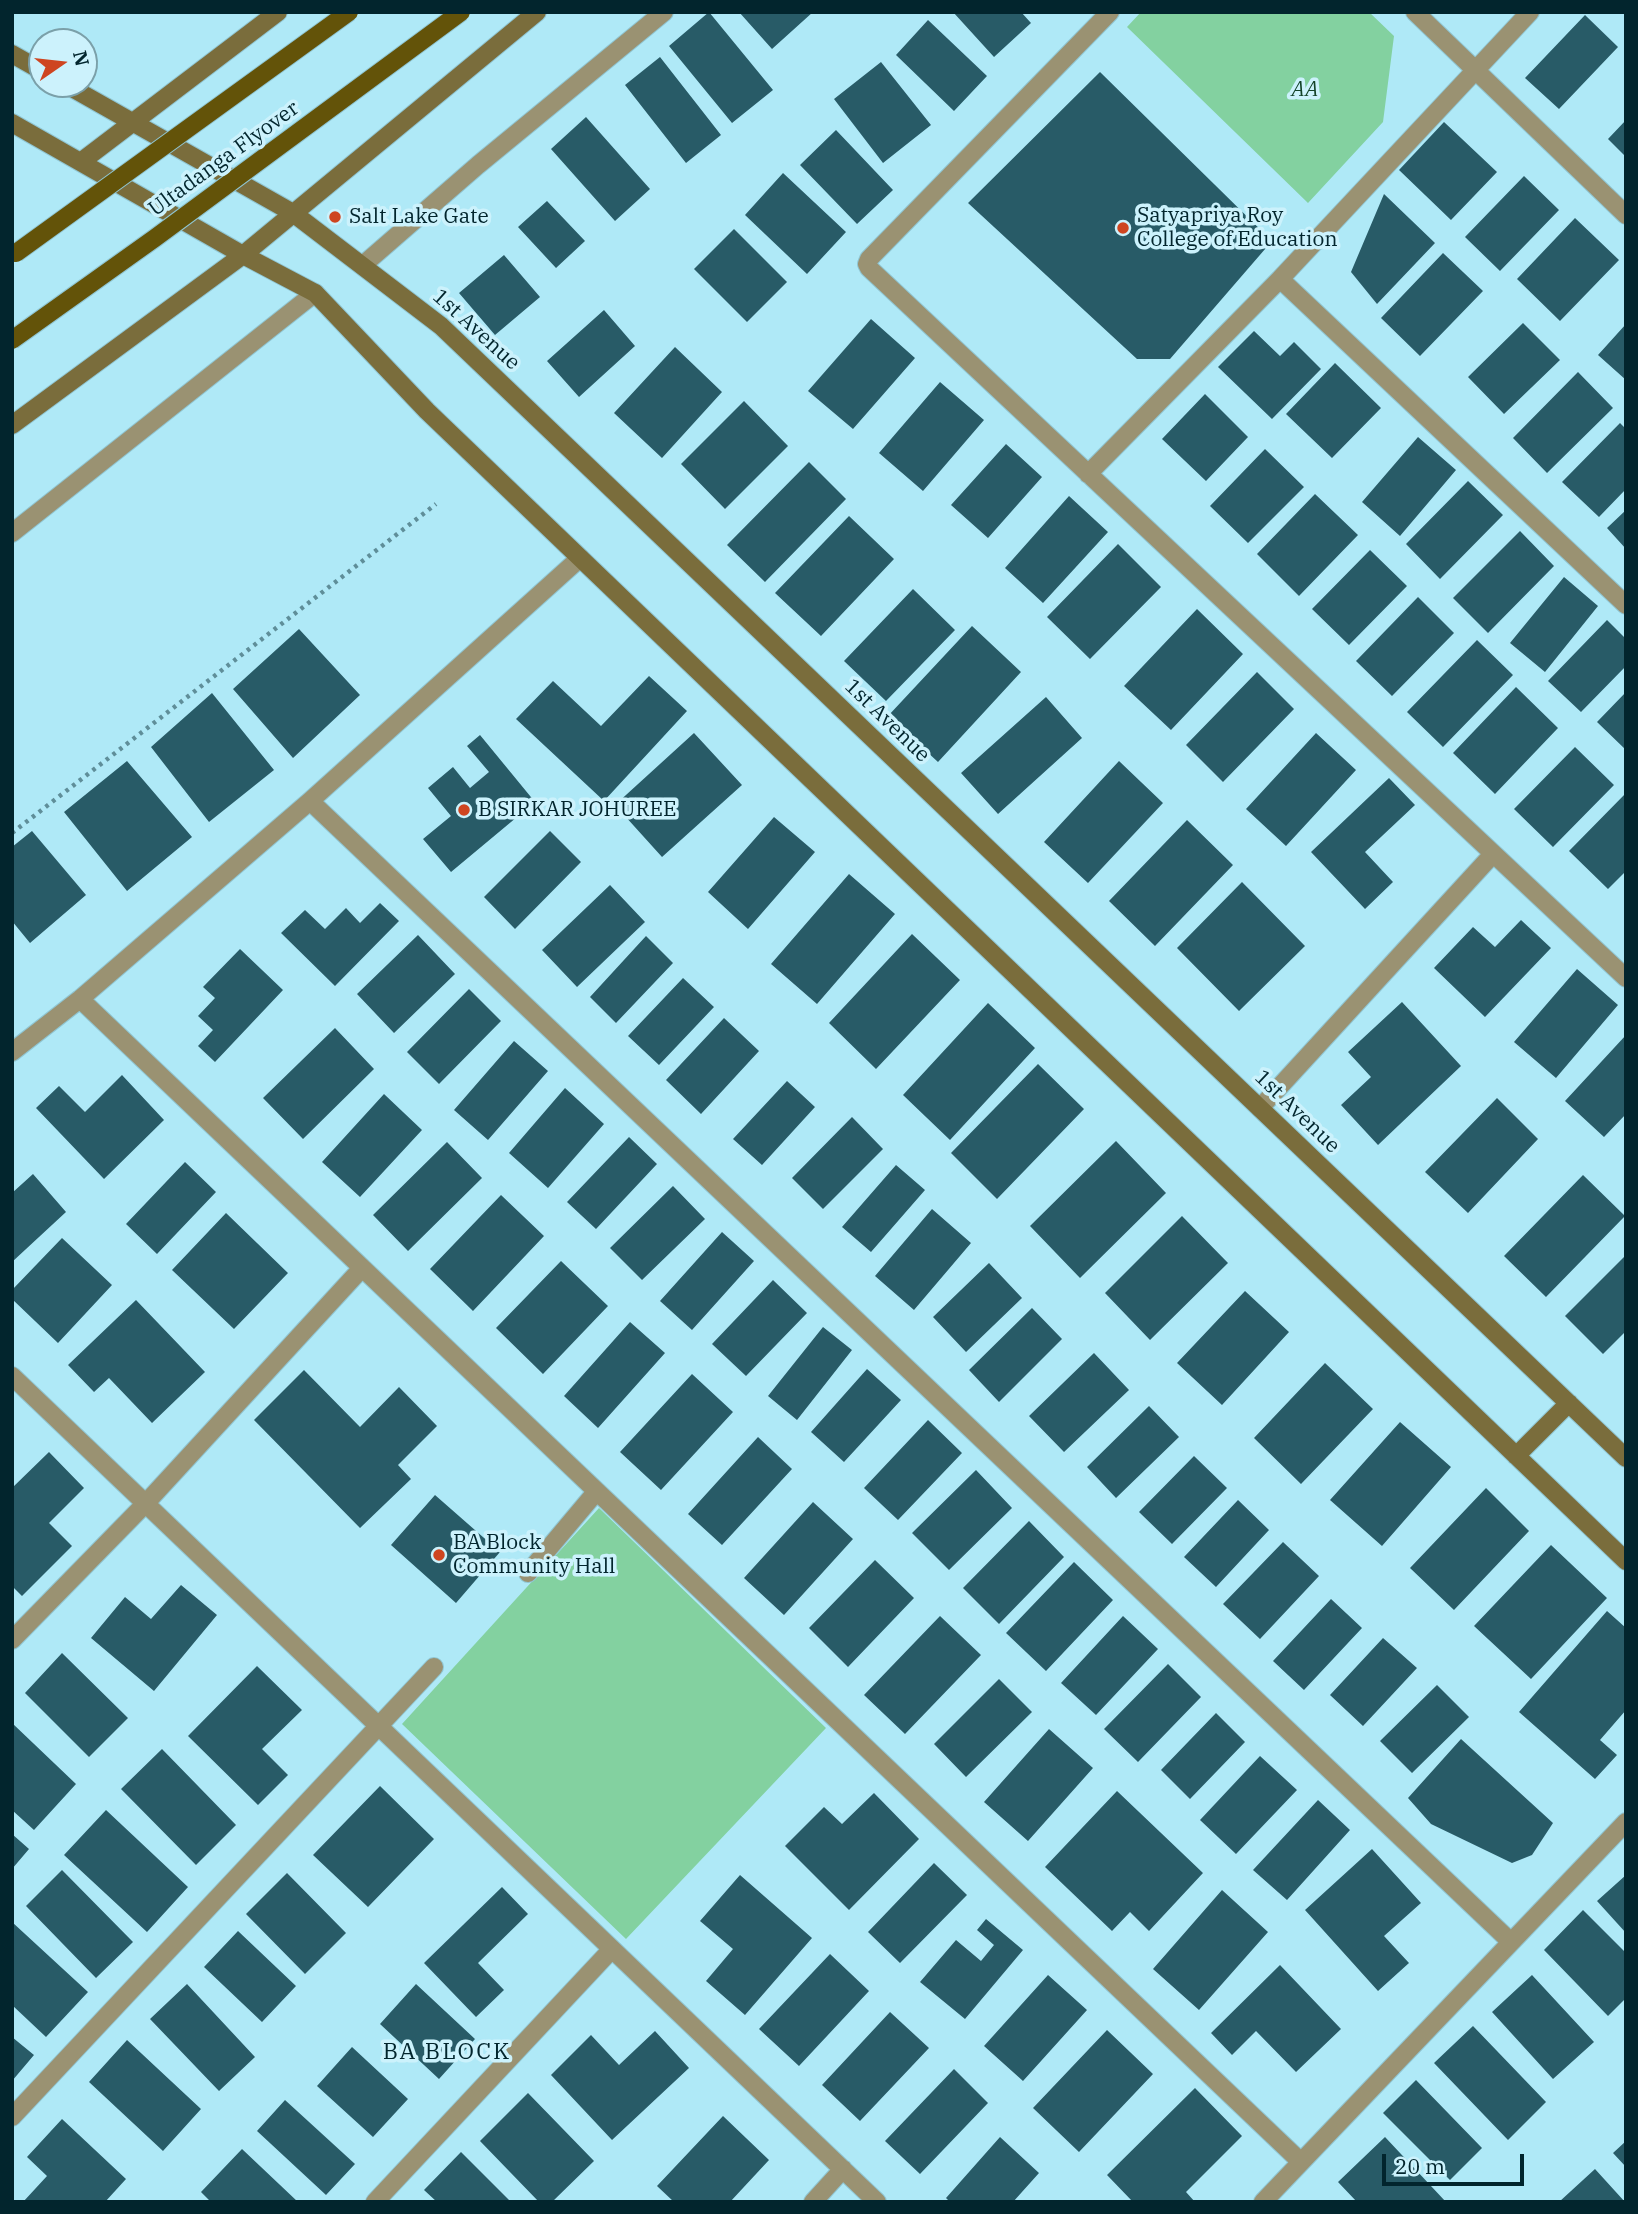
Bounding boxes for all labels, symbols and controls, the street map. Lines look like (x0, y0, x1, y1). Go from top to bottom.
north arrow (28, 28, 98, 98)
text: N (68, 48, 95, 69)
park label: AA (1291, 77, 1319, 103)
street label: Ultadanga Flyover (144, 96, 304, 222)
place label: Satyapriya Roy College of Education (1137, 203, 1338, 253)
place label: Salt Lake Gate (349, 204, 489, 230)
marker: Salt Lake Gate (327, 209, 343, 225)
marker: Satyapriya Roy College of Education (1115, 220, 1131, 236)
street label: 1st Avenue (427, 284, 525, 376)
street label: 1st Avenue (839, 674, 935, 768)
place label: B SIRKAR JOHUREE (478, 797, 677, 823)
marker: B SIRKAR JOHUREE (456, 802, 472, 818)
street label: 1st Avenue (1249, 1065, 1345, 1159)
place label: BA Block Community Hall (453, 1530, 615, 1580)
marker: BA Block Community Hall (431, 1547, 447, 1563)
district label: BA BLOCK (384, 2038, 510, 2066)
scale bar (1386, 2140, 1528, 2184)
text: 20 m (1395, 2152, 1445, 2180)

